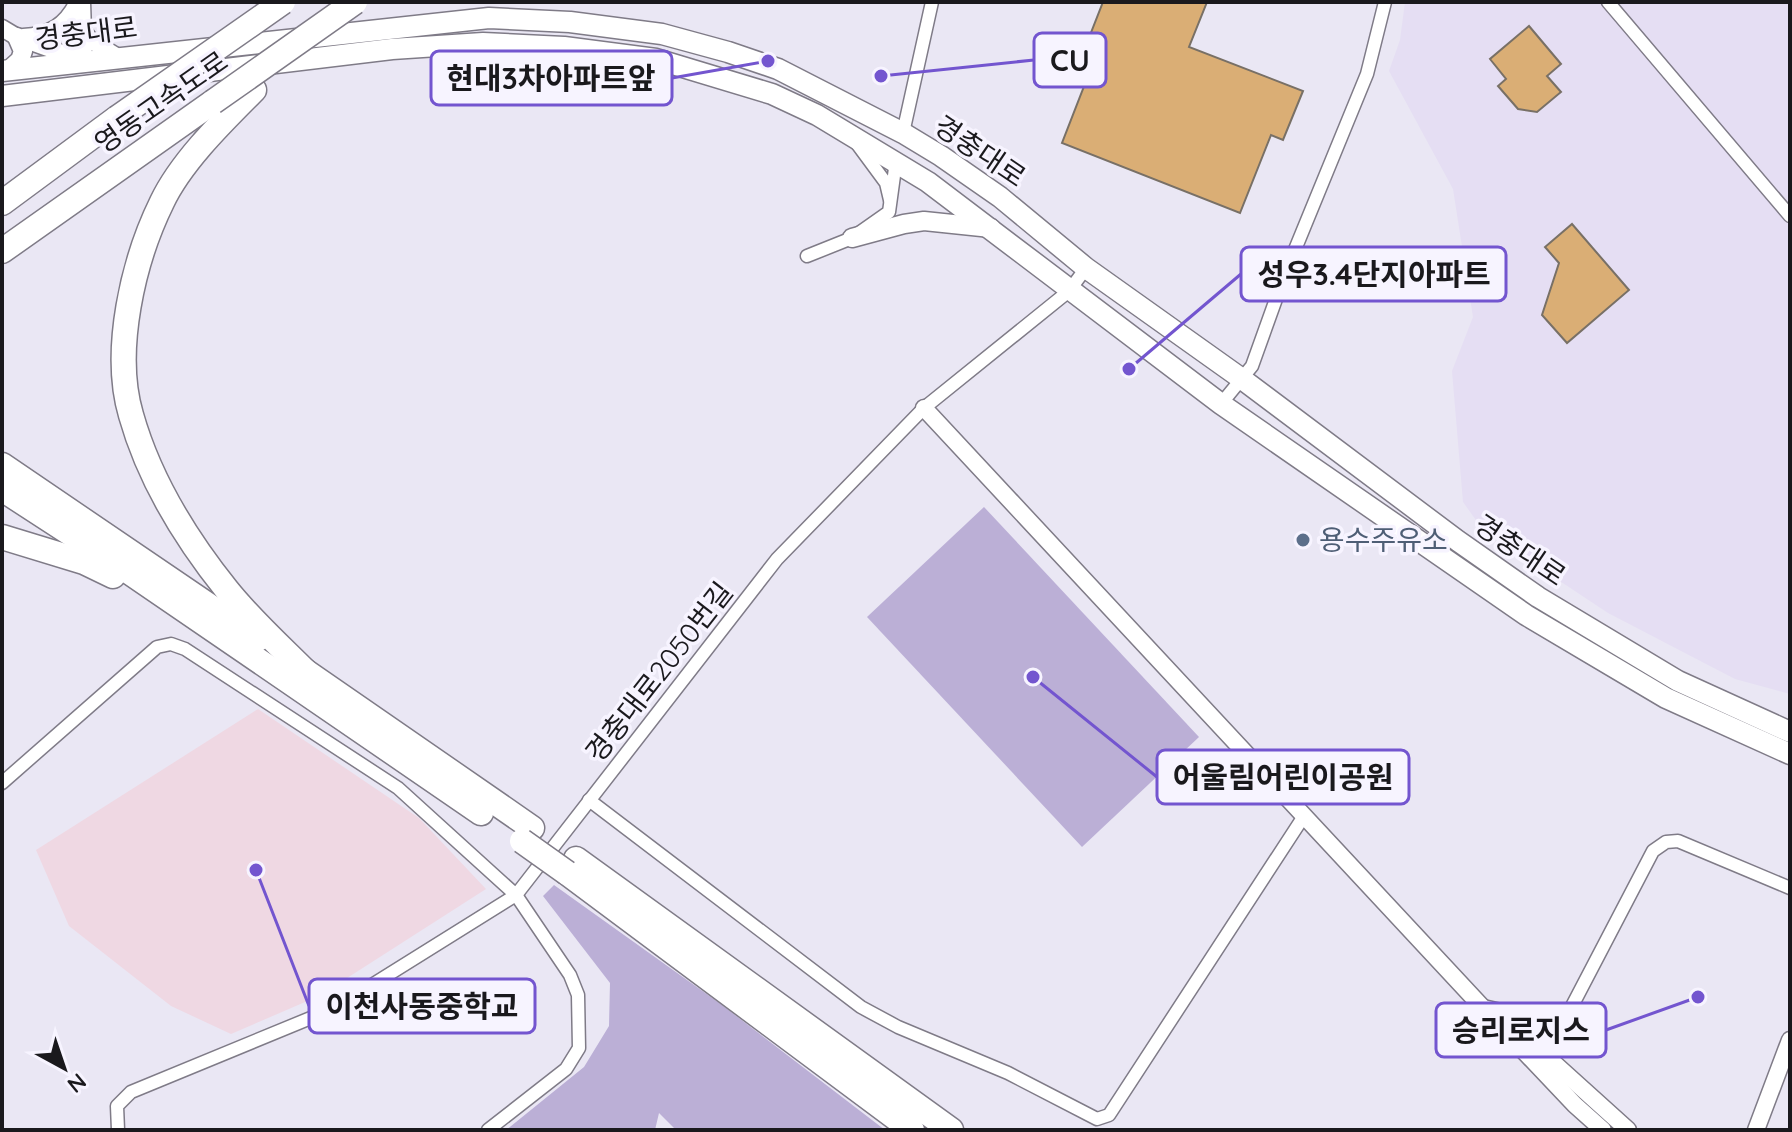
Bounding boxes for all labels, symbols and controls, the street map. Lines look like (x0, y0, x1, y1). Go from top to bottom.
street label: 경충대로 (33, 9, 139, 56)
callout: CU (1034, 33, 1106, 87)
text: CU (1050, 41, 1090, 79)
street label: 영동고속도로 (87, 43, 234, 160)
callout: 현대3차아파트앞 (431, 51, 672, 105)
text: 현대3차아파트앞 (446, 59, 656, 97)
street label: 경충대로 (928, 107, 1033, 194)
callout: 성우3.4단지아파트 (1241, 247, 1506, 301)
text: 성우3.4단지아파트 (1257, 255, 1491, 293)
street label: 경충대로 (1468, 506, 1573, 593)
place label: 용수주유소 (1319, 522, 1448, 557)
marker: 용수주유소 (1294, 531, 1312, 549)
street label: 경충대로2050번길 (578, 575, 740, 769)
callout: 어울림어린이공원 (1157, 750, 1409, 804)
text: 어울림어린이공원 (1173, 758, 1393, 796)
callout: 이천사동중학교 (309, 979, 535, 1033)
text: 이천사동중학교 (325, 987, 519, 1025)
callout: 승리로지스 (1436, 1003, 1606, 1057)
text: 승리로지스 (1452, 1011, 1590, 1049)
north arrow (24, 1028, 104, 1108)
text: N (62, 1067, 92, 1099)

